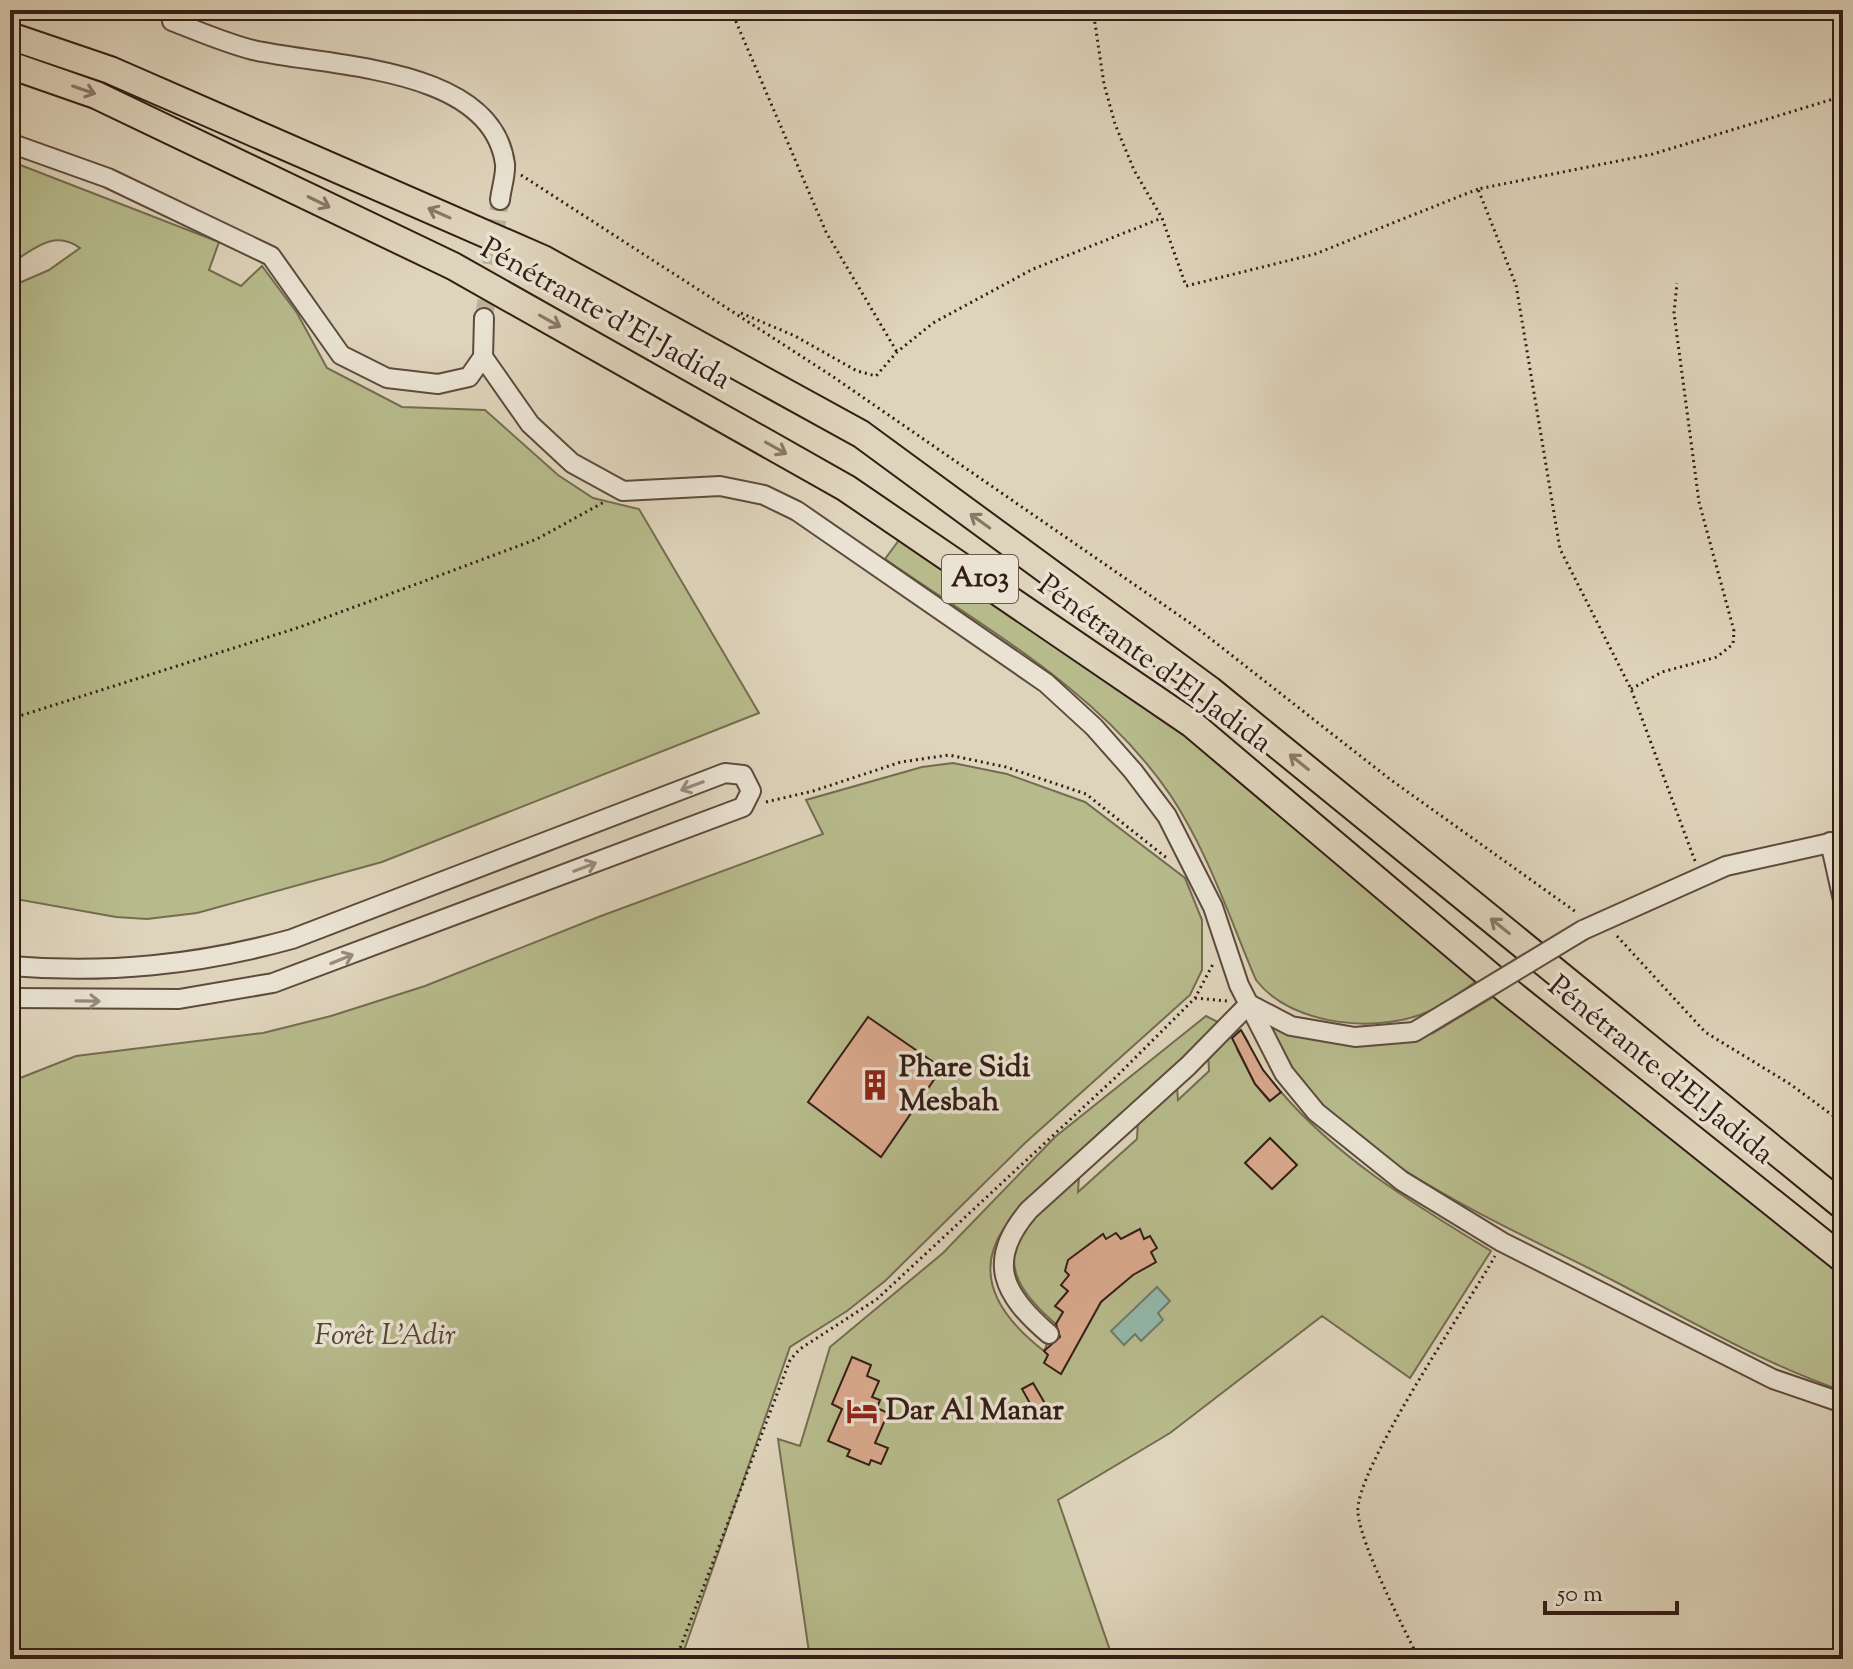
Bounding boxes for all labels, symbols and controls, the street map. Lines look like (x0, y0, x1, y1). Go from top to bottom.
one-way arrow (71, 84, 96, 99)
one-way arrow (306, 195, 330, 210)
one-way arrow (427, 205, 452, 220)
street label: Pénétrante d'El Jadida (472, 228, 738, 402)
one-way arrow (538, 313, 561, 329)
one-way arrow (764, 440, 787, 456)
one-way arrow (970, 513, 991, 530)
road number: A103 (942, 555, 1018, 603)
street label: Pénétrante d'El Jadida (1028, 565, 1280, 765)
one-way arrow (1289, 753, 1310, 771)
one-way arrow (680, 780, 704, 794)
one-way arrow (573, 859, 597, 873)
one-way arrow (1490, 918, 1511, 935)
one-way arrow (329, 951, 354, 965)
street label: Pénétrante d'El Jadida (1538, 966, 1782, 1176)
one-way arrow (74, 993, 101, 1009)
place label: Phare Sidi Mesbah (899, 1047, 1031, 1124)
building icon: Phare Sidi Mesbah (858, 1068, 892, 1102)
park label: Forêt L'Adir (314, 1315, 456, 1358)
place label: Dar Al Manar (886, 1390, 1064, 1433)
hotel icon: Dar Al Manar (845, 1394, 879, 1428)
scale bar (1545, 1565, 1677, 1615)
text: 50 m (1555, 1578, 1603, 1612)

